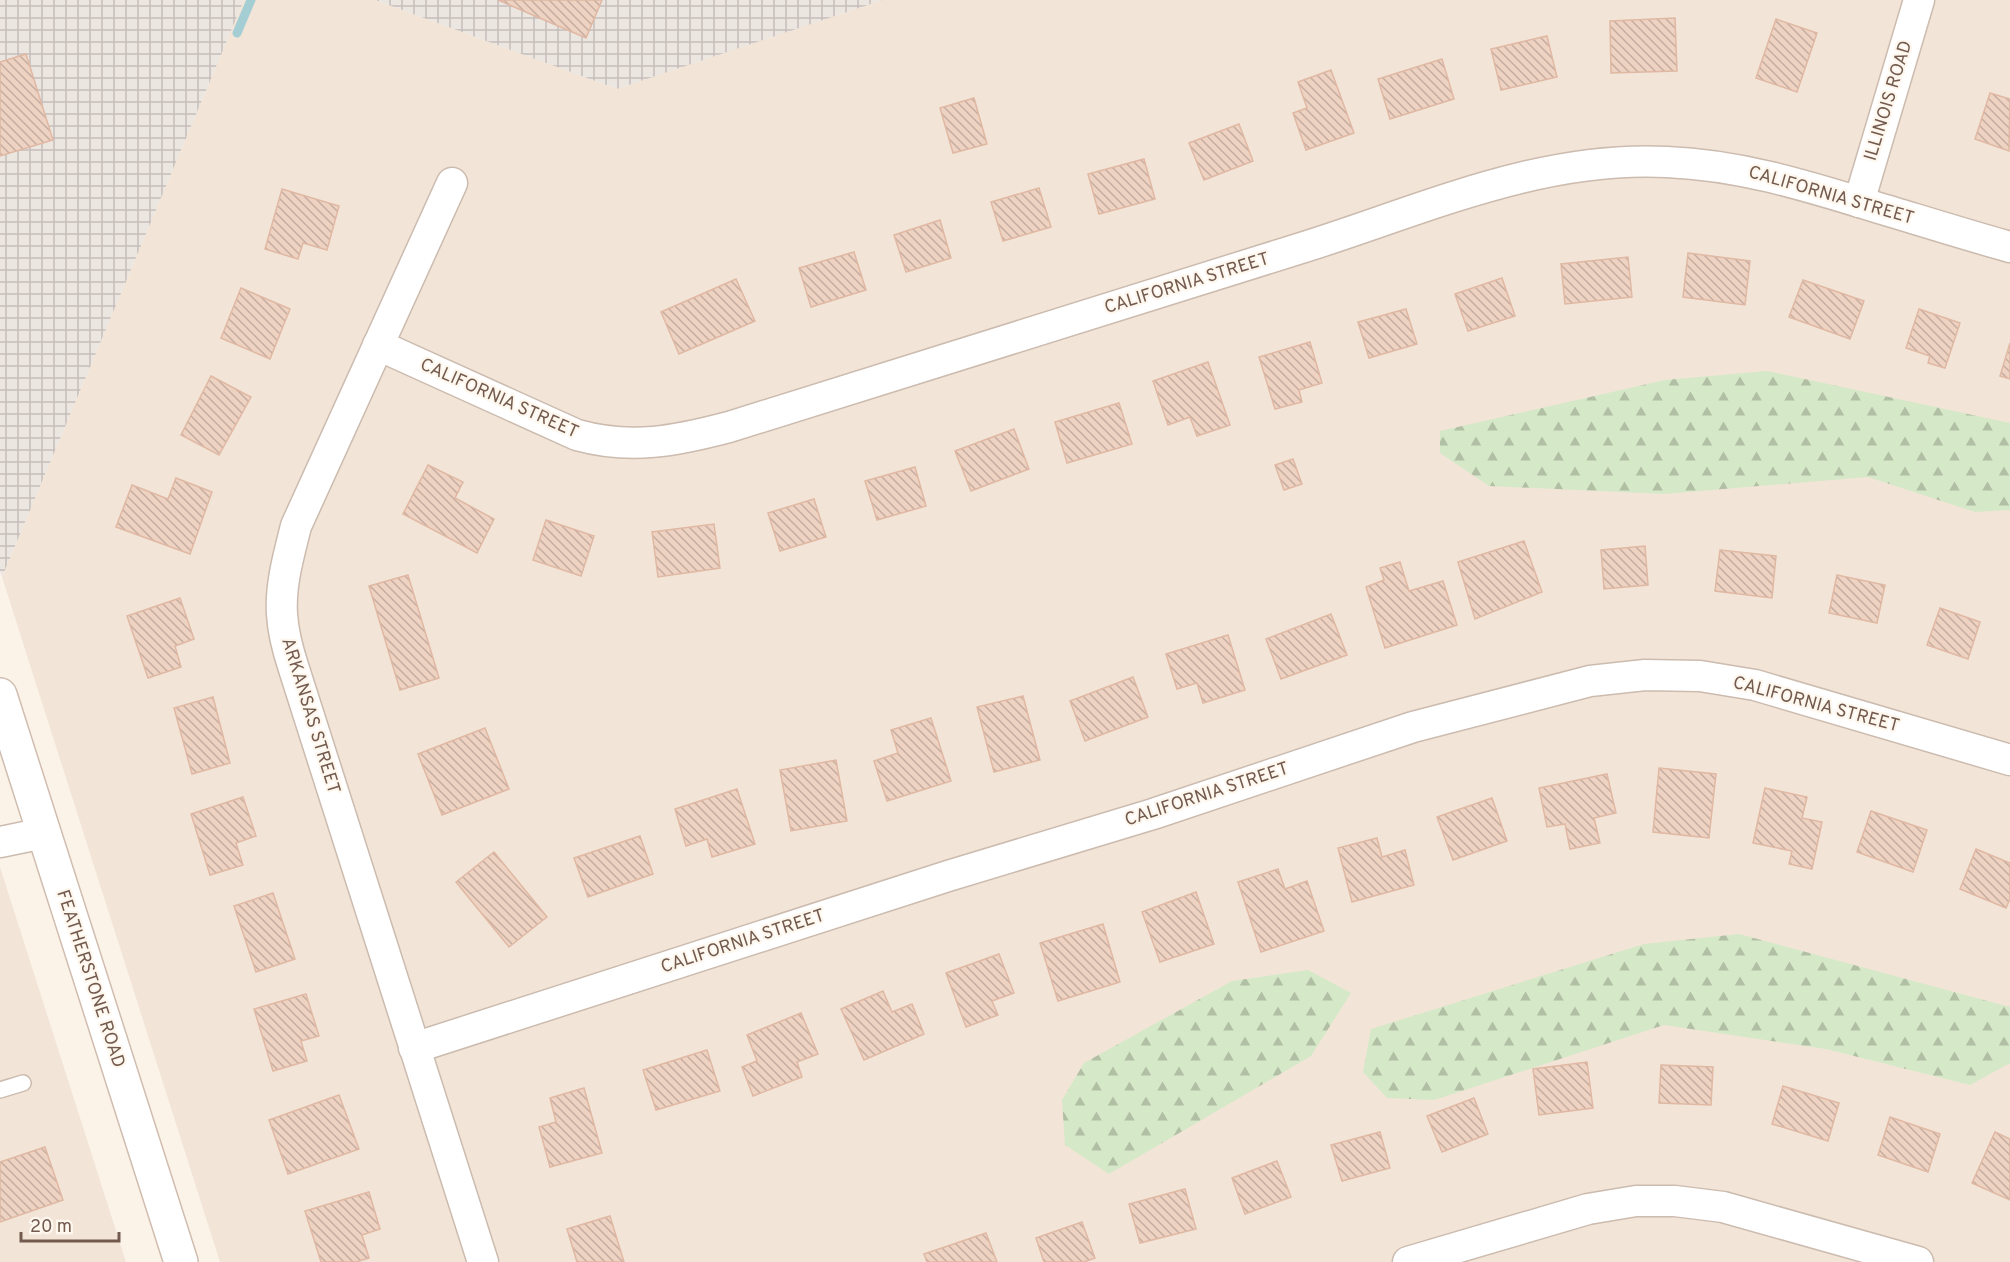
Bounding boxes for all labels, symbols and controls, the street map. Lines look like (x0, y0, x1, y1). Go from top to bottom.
street label: ILLINOIS ROAD (1860, 38, 1918, 164)
street label: CALIFORNIA STREET (1746, 161, 1916, 231)
street label: CALIFORNIA STREET (1102, 248, 1272, 320)
street label: CALIFORNIA STREET (416, 354, 582, 444)
street label: ARKANSAS STREET (275, 635, 345, 797)
street label: CALIFORNIA STREET (1730, 672, 1902, 738)
street label: CALIFORNIA STREET (1122, 758, 1292, 832)
street label: FEATHERSTONE ROAD (50, 887, 130, 1071)
street label: CALIFORNIA STREET (658, 905, 828, 979)
scale bar (21, 1205, 118, 1243)
text: 20 m (30, 1216, 72, 1239)

